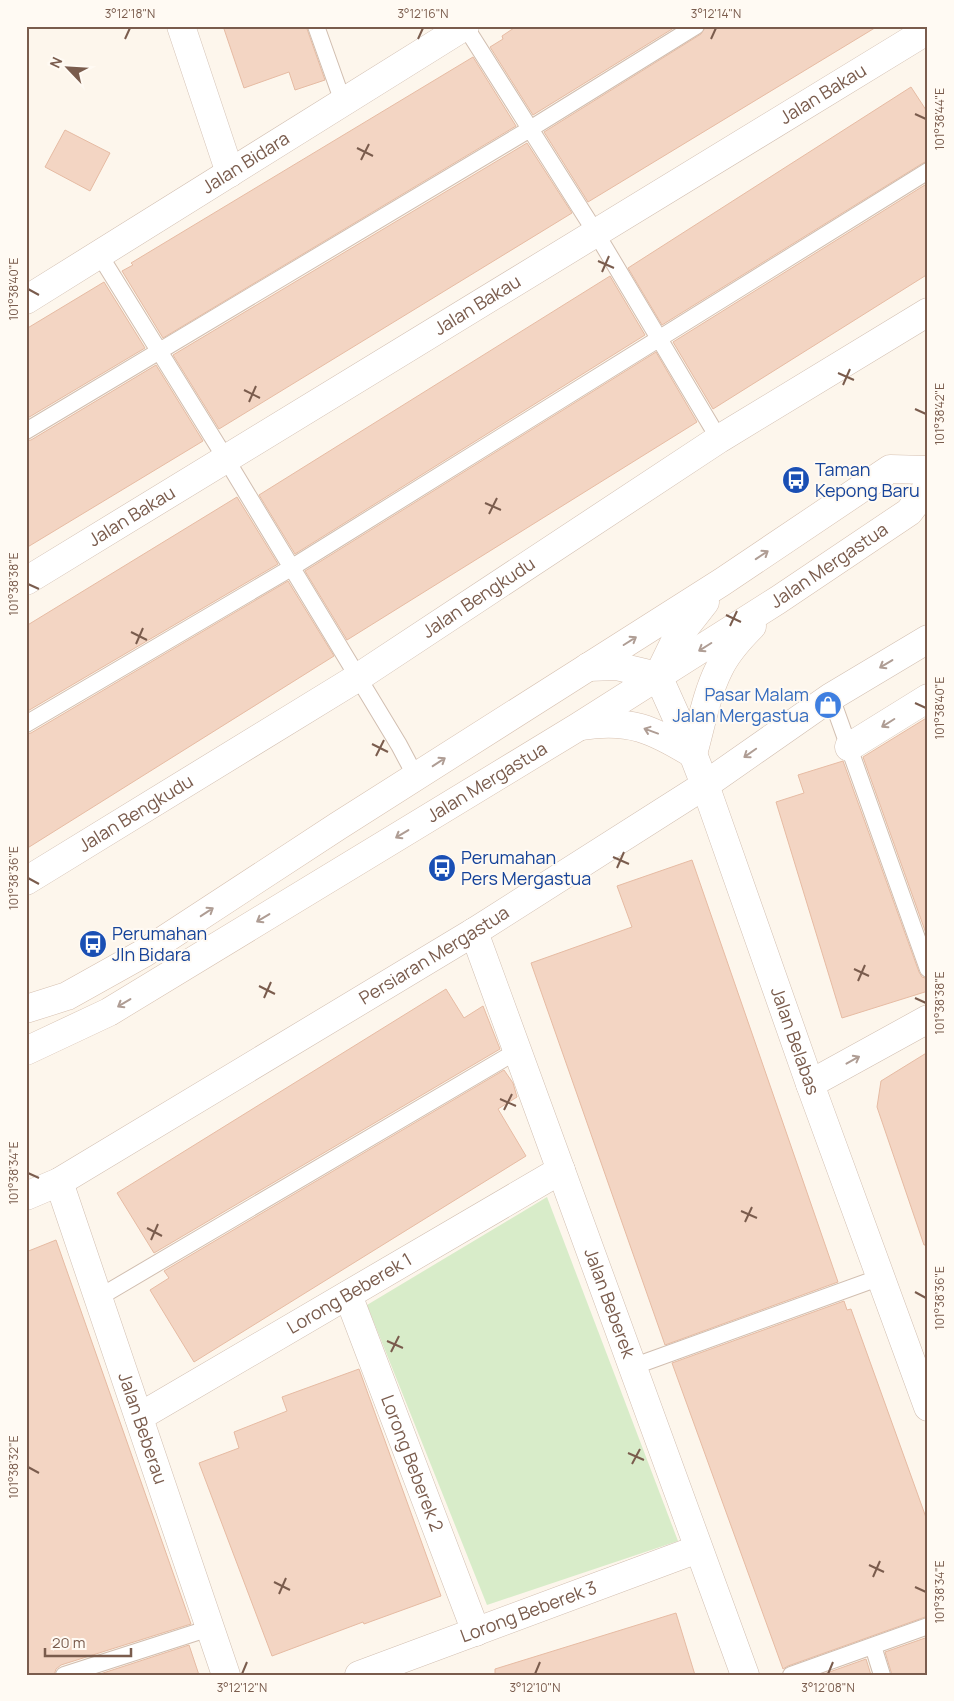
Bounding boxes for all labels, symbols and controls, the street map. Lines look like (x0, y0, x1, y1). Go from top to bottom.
text: 3°12'18"N (105, 5, 155, 22)
text: 3°12'16"N (397, 5, 449, 22)
text: 3°12'14"N (691, 5, 741, 22)
north arrow (42, 42, 92, 92)
text: N (45, 54, 67, 71)
street label: Jalan Bakau (775, 58, 870, 129)
text: 101°38'44"E (931, 88, 948, 150)
street label: Jalan Bidara (197, 126, 293, 198)
text: 101°38'40"E (5, 257, 22, 320)
street label: Jalan Bakau (429, 269, 525, 340)
text: 101°38'42"E (931, 383, 948, 445)
place label: Taman Kepong Baru (815, 457, 920, 502)
bus stop icon: Taman Kepong Baru (781, 465, 811, 495)
street label: Jalan Bakau (83, 480, 179, 551)
street label: Jalan Mergastua (765, 517, 892, 613)
one-way arrow (755, 550, 769, 560)
street label: Jalan Bengkudu (417, 551, 539, 643)
text: 101°38'38"E (5, 552, 22, 616)
one-way arrow (622, 635, 636, 645)
one-way arrow (698, 642, 712, 652)
one-way arrow (880, 659, 894, 669)
text: 101°38'40"E (931, 676, 948, 739)
place label: Pasar Malam Jalan Mergastua (672, 682, 809, 727)
shop icon: Pasar Malam Jalan Mergastua (813, 690, 843, 720)
one-way arrow (882, 718, 896, 728)
one-way arrow (643, 726, 659, 735)
street label: Jalan Mergastua (422, 736, 551, 827)
one-way arrow (744, 748, 758, 758)
one-way arrow (431, 757, 445, 767)
street label: Jalan Bengkudu (74, 768, 197, 857)
one-way arrow (396, 829, 410, 839)
place label: Perumahan Pers Mergastua (461, 845, 591, 890)
text: 101°38'36"E (5, 846, 22, 910)
bus stop icon: Perumahan Pers Mergastua (427, 853, 457, 883)
street label: Persiaran Mergastua (354, 900, 513, 1010)
one-way arrow (199, 906, 213, 916)
one-way arrow (257, 914, 271, 924)
place label: Perumahan Jln Bidara (112, 921, 207, 966)
bus stop icon: Perumahan Jln Bidara (78, 929, 108, 959)
text: 101°38'38"E (931, 971, 948, 1035)
street label: Jalan Belabas (766, 983, 826, 1098)
one-way arrow (118, 998, 132, 1008)
one-way arrow (845, 1055, 860, 1065)
text: 101°38'34"E (5, 1141, 22, 1205)
street label: Jalan Beberek (579, 1244, 642, 1362)
street label: Lorong Beberek 1 (282, 1247, 416, 1339)
text: 101°38'36"E (931, 1266, 948, 1330)
street label: Jalan Beberau (113, 1369, 173, 1487)
street label: Lorong Beberek 2 (376, 1391, 450, 1535)
text: 101°38'32"E (5, 1435, 22, 1499)
text: 101°38'34"E (931, 1560, 948, 1624)
street label: Lorong Beberek 3 (457, 1575, 600, 1647)
scale bar (45, 1626, 131, 1658)
text: 20 m (52, 1632, 85, 1653)
text: 3°12'12"N (217, 1679, 267, 1696)
text: 3°12'10"N (509, 1679, 561, 1696)
text: 3°12'08"N (801, 1679, 855, 1696)

